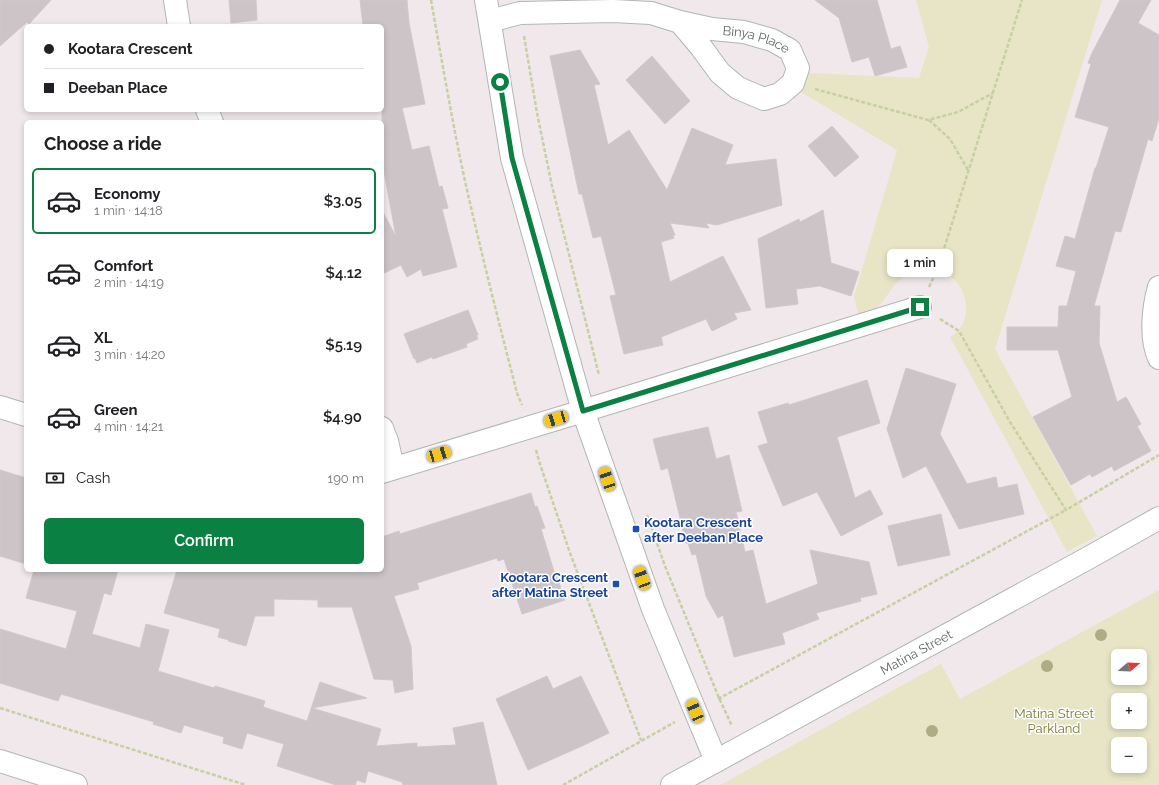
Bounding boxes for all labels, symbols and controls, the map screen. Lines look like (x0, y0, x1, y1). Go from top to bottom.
street label: Binya Place (722, 23, 793, 56)
text: Kootara Crescent (68, 40, 192, 58)
route start (491, 73, 509, 91)
text: Deeban Place (68, 79, 168, 97)
text: Choose a ride (44, 133, 162, 154)
icon: car (46, 183, 82, 219)
text: Economy (94, 185, 161, 203)
text: $3.05 (324, 192, 362, 210)
text: 1 min · 14:18 (94, 203, 163, 218)
callout: 1 min (887, 249, 953, 277)
icon: car (46, 255, 82, 291)
text: 1 min (904, 255, 936, 270)
text: Comfort (94, 257, 153, 275)
text: $4.12 (326, 264, 362, 282)
text: 2 min · 14:19 (94, 275, 164, 290)
route end (911, 298, 929, 316)
icon: car (46, 327, 82, 363)
text: XL (94, 329, 112, 347)
text: $5.19 (325, 336, 362, 354)
text: 3 min · 14:20 (94, 347, 166, 362)
icon: car (46, 399, 82, 435)
text: Green (94, 401, 138, 419)
text: $4.90 (323, 408, 362, 426)
car (543, 410, 569, 428)
text: 4 min · 14:21 (94, 419, 163, 434)
car (426, 445, 452, 463)
car (597, 466, 617, 492)
icon: cash (44, 467, 66, 489)
text: Cash (76, 469, 110, 487)
text: 190 m (328, 471, 364, 486)
place label: Kootara Crescent after Deeban Place (644, 515, 763, 545)
button: Confirm (44, 518, 364, 564)
marker: Kootara Crescent after Deeban Place (631, 524, 641, 534)
car (632, 565, 652, 591)
place label: Kootara Crescent after Matina Street (492, 570, 608, 600)
marker: Kootara Crescent after Matina Street (611, 579, 621, 589)
street label: Matina Street (877, 626, 955, 678)
north arrow (1111, 649, 1147, 685)
map controls (1111, 649, 1147, 773)
button: + (1111, 693, 1147, 729)
car (685, 698, 705, 724)
park label: Matina Street Parkland (1014, 706, 1094, 736)
button: − (1111, 737, 1147, 773)

